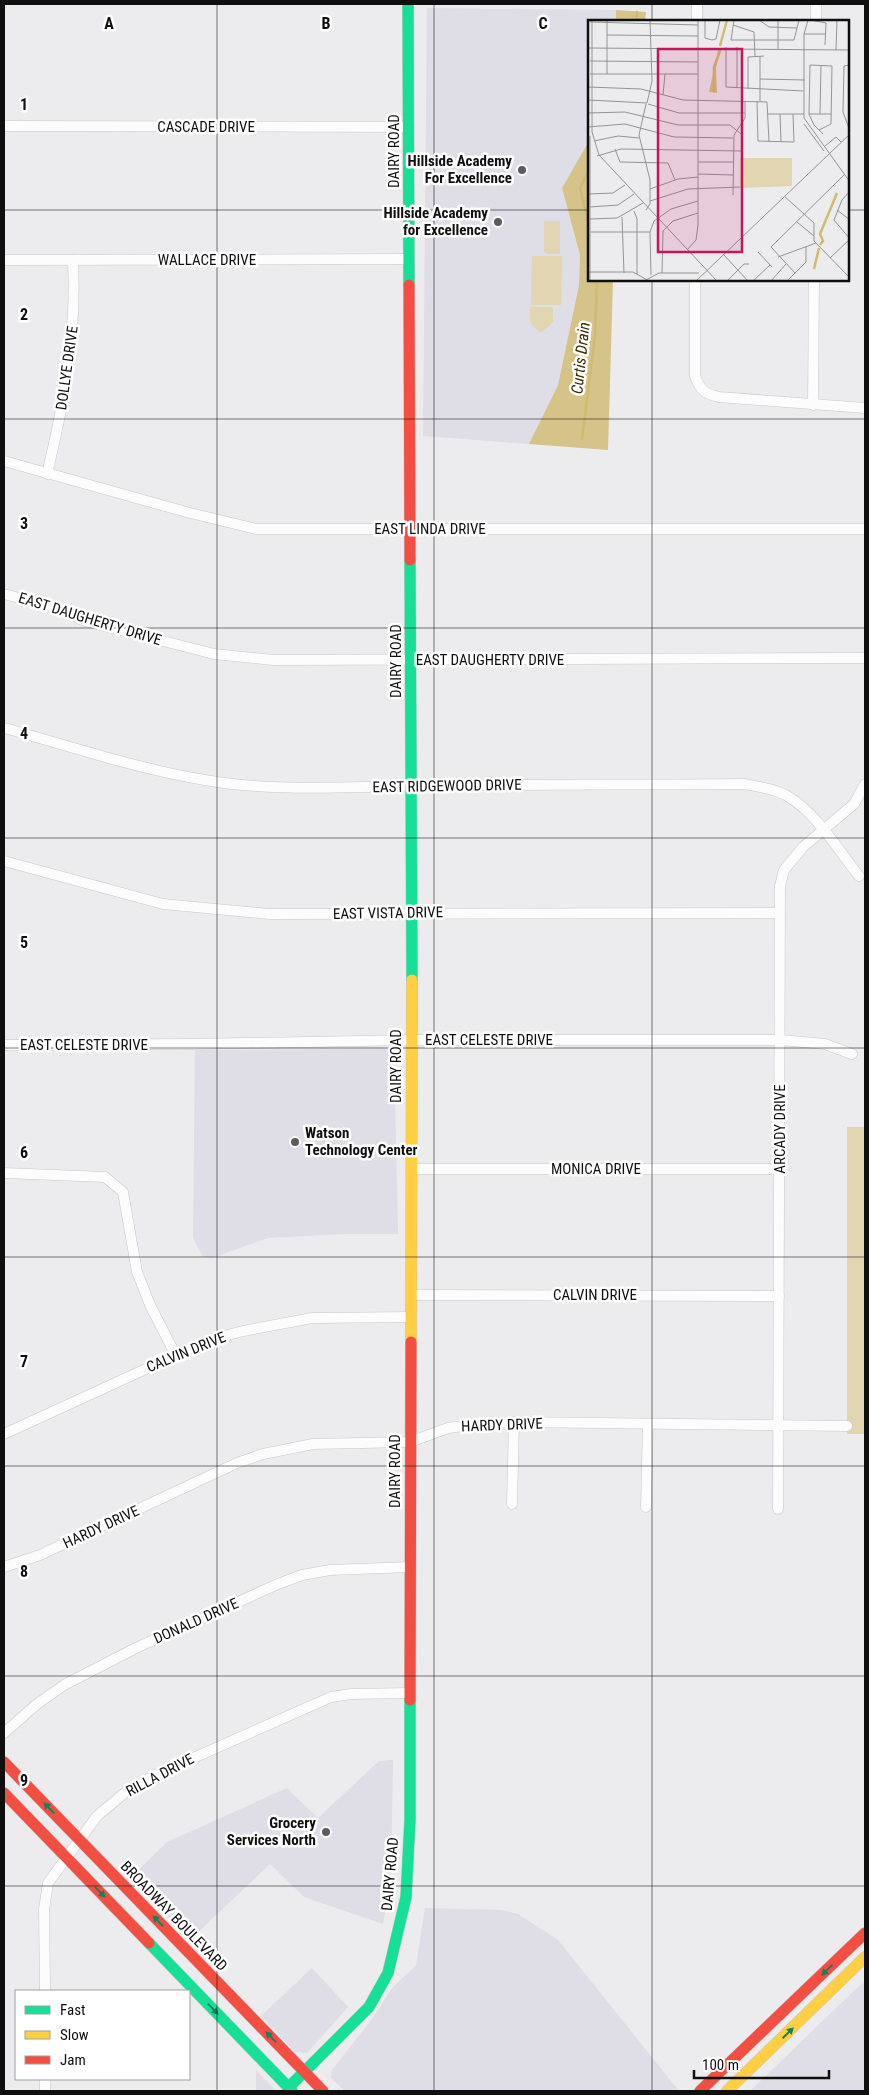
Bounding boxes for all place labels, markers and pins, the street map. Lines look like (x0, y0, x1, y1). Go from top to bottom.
place label: Hillside Academy For Excellence (407, 152, 512, 187)
marker: Hillside Academy For Excellence (516, 164, 528, 176)
place label: Hillside Academy for Excellence (383, 204, 488, 239)
marker: Hillside Academy for Excellence (492, 216, 504, 228)
place label: Watson Technology Center (305, 1124, 418, 1159)
marker: Watson Technology Center (289, 1136, 301, 1148)
place label: Grocery Services North (227, 1814, 316, 1849)
marker: Grocery Services North (320, 1826, 332, 1838)

